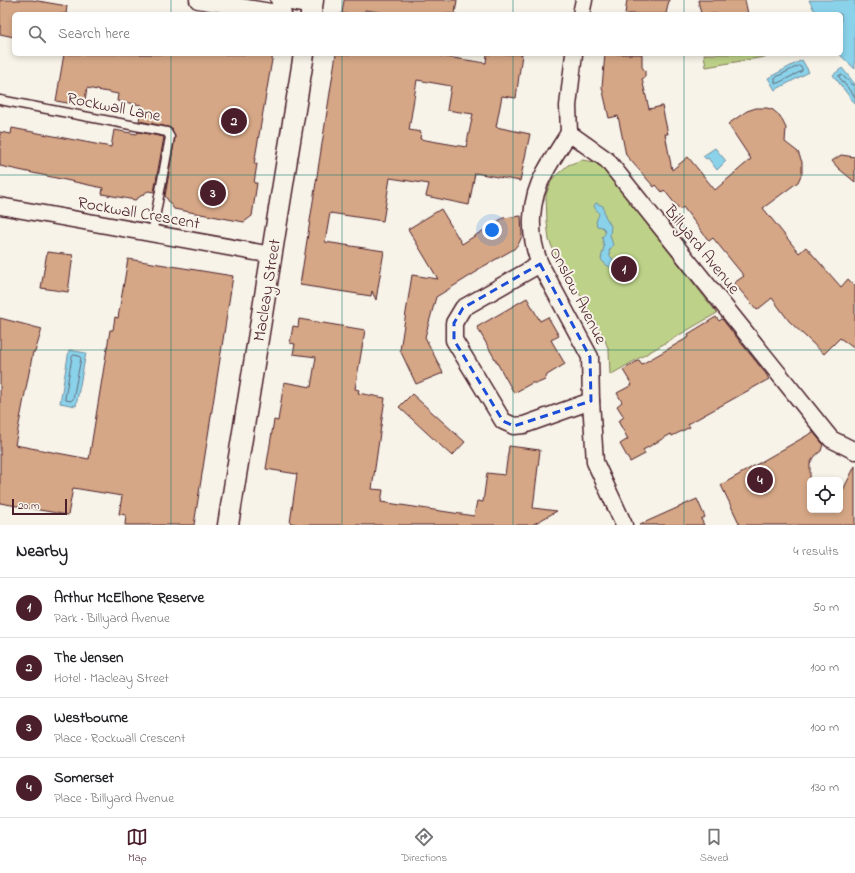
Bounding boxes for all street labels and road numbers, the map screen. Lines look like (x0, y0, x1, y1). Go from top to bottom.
street label: Rockwall Lane (65, 86, 163, 129)
street label: Rockwall Crescent (76, 190, 202, 237)
street label: Billyard Avenue (656, 199, 746, 301)
street label: Macleay Street (247, 237, 289, 343)
street label: Onslow Avenue (542, 243, 613, 349)

